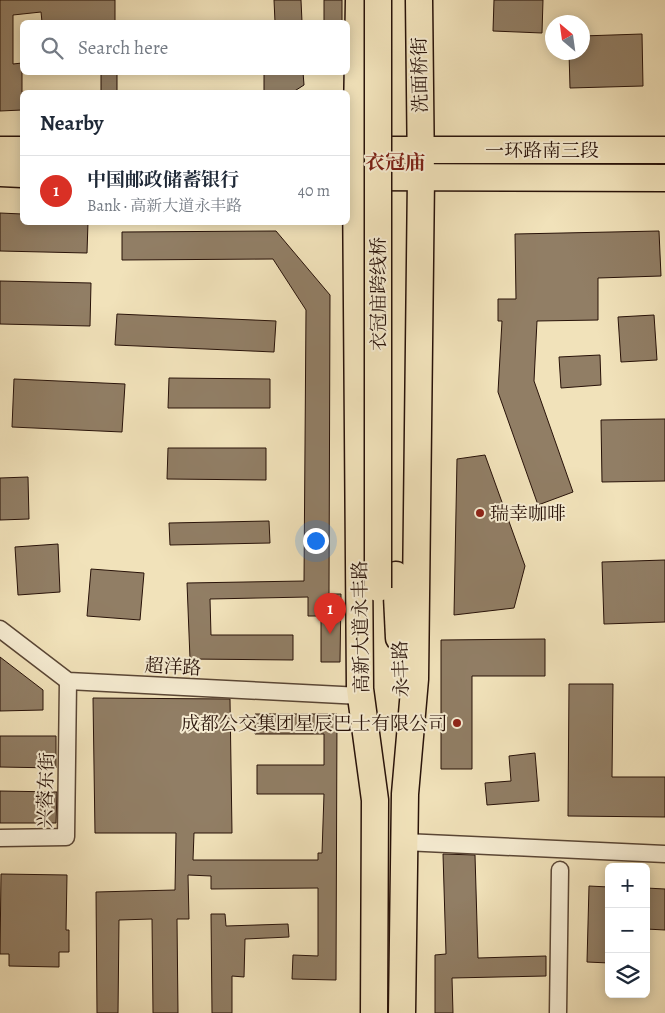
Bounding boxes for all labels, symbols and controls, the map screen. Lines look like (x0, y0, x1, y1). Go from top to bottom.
north arrow (545, 15, 590, 60)
search box (20, 20, 350, 75)
icon: search (38, 34, 66, 62)
text: Search here (78, 35, 168, 61)
street label: 洗面桥街 (406, 37, 434, 113)
text: Nearby (40, 109, 103, 137)
street label: 一环路南三段 (485, 138, 599, 164)
district label: 衣冠庙 (365, 149, 425, 176)
text: 中国邮政储蓄银行 (87, 167, 239, 193)
text: 1 (53, 180, 59, 202)
text: 40 m (298, 180, 330, 202)
text: Bank · 高新大道永丰路 (87, 195, 242, 217)
street label: 衣冠庙跨线桥 (366, 237, 392, 351)
place label: 瑞幸咖啡 (490, 501, 566, 527)
marker: 瑞幸咖啡 (474, 507, 486, 519)
your location (303, 528, 329, 554)
street label: 高新大道永丰路 (347, 560, 375, 694)
pin: 1 (314, 593, 346, 634)
street label: 永丰路 (387, 640, 415, 698)
street label: 超洋路 (144, 653, 202, 681)
place label: 成都公交集团星辰巴士有限公司 (181, 711, 447, 737)
marker: 成都公交集团星辰巴士有限公司 (451, 717, 463, 729)
street label: 兴蓉东街 (32, 752, 60, 828)
map controls (605, 863, 650, 998)
button: + (605, 863, 650, 908)
button: − (605, 908, 650, 953)
button: layers (605, 953, 650, 998)

